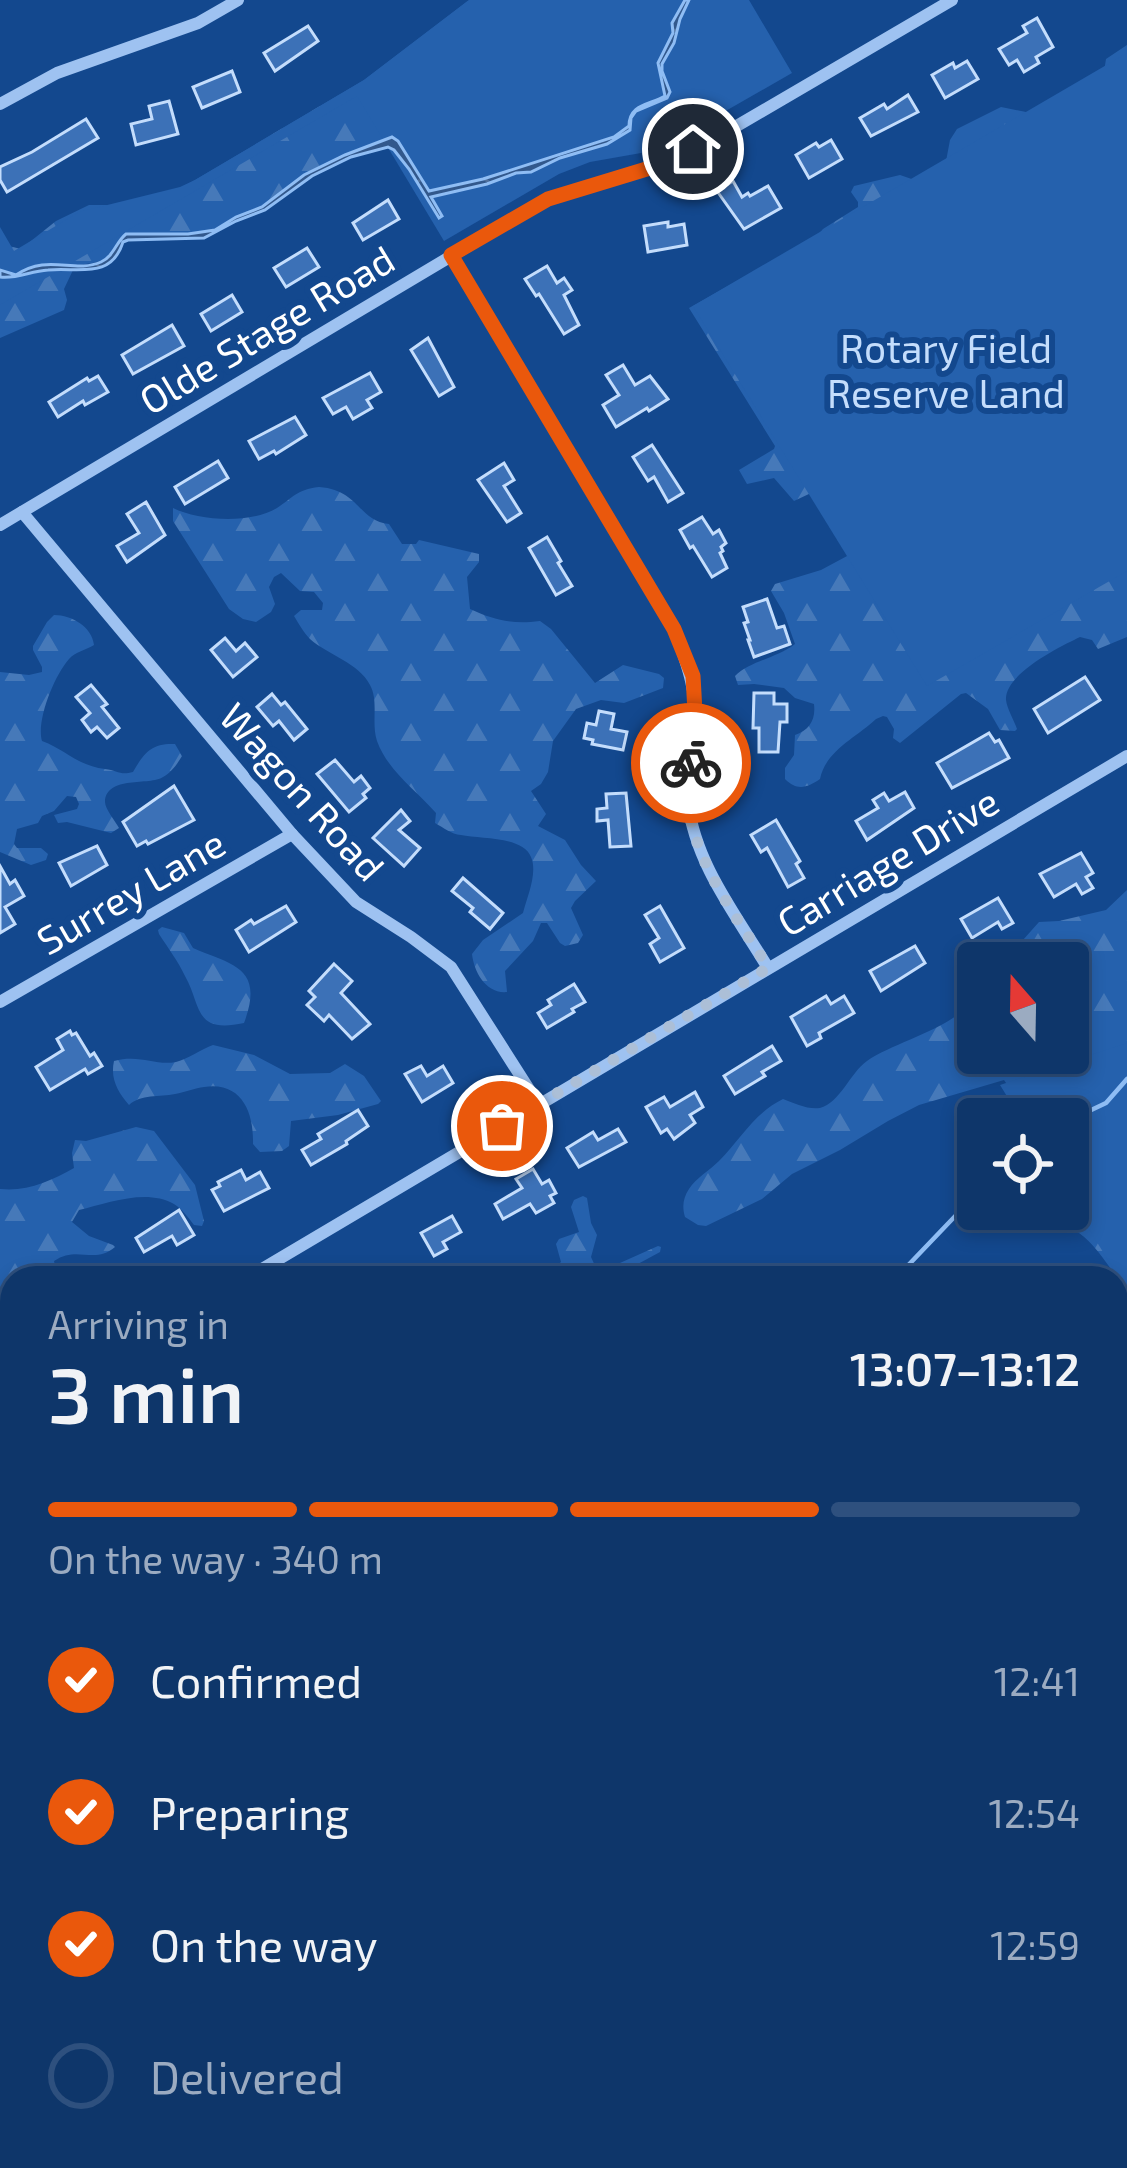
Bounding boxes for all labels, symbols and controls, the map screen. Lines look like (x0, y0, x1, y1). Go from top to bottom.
pin (642, 98, 744, 200)
icon: home (660, 116, 726, 182)
street label: Olde Stage Road (130, 234, 402, 423)
park label: Rotary Field Reserve Land (827, 324, 1065, 416)
street label: Wagon Road (211, 692, 395, 890)
courier (631, 703, 751, 823)
icon: bike (658, 730, 724, 796)
street label: Carriage Drive (768, 776, 1006, 945)
street label: Surrey Lane (28, 818, 233, 963)
north arrow (957, 942, 1089, 1074)
map controls (957, 942, 1089, 1230)
pin (451, 1075, 553, 1177)
icon: bag (469, 1093, 535, 1159)
button: locate (957, 1098, 1089, 1230)
text: Arriving in (48, 1300, 229, 1347)
text: 13:07–13:12 (850, 1341, 1080, 1395)
text: 3 min (48, 1345, 244, 1439)
text: On the way · 340 m (48, 1535, 383, 1582)
icon: check (48, 1647, 114, 1713)
text: Confirmed (150, 1653, 362, 1707)
text: 12:41 (994, 1657, 1080, 1704)
icon: check (48, 1779, 114, 1845)
text: Preparing (150, 1785, 349, 1839)
text: 12:54 (988, 1789, 1080, 1836)
icon: check (48, 1911, 114, 1977)
text: On the way (150, 1917, 377, 1971)
text: 12:59 (990, 1921, 1080, 1968)
text: Delivered (150, 2049, 344, 2103)

